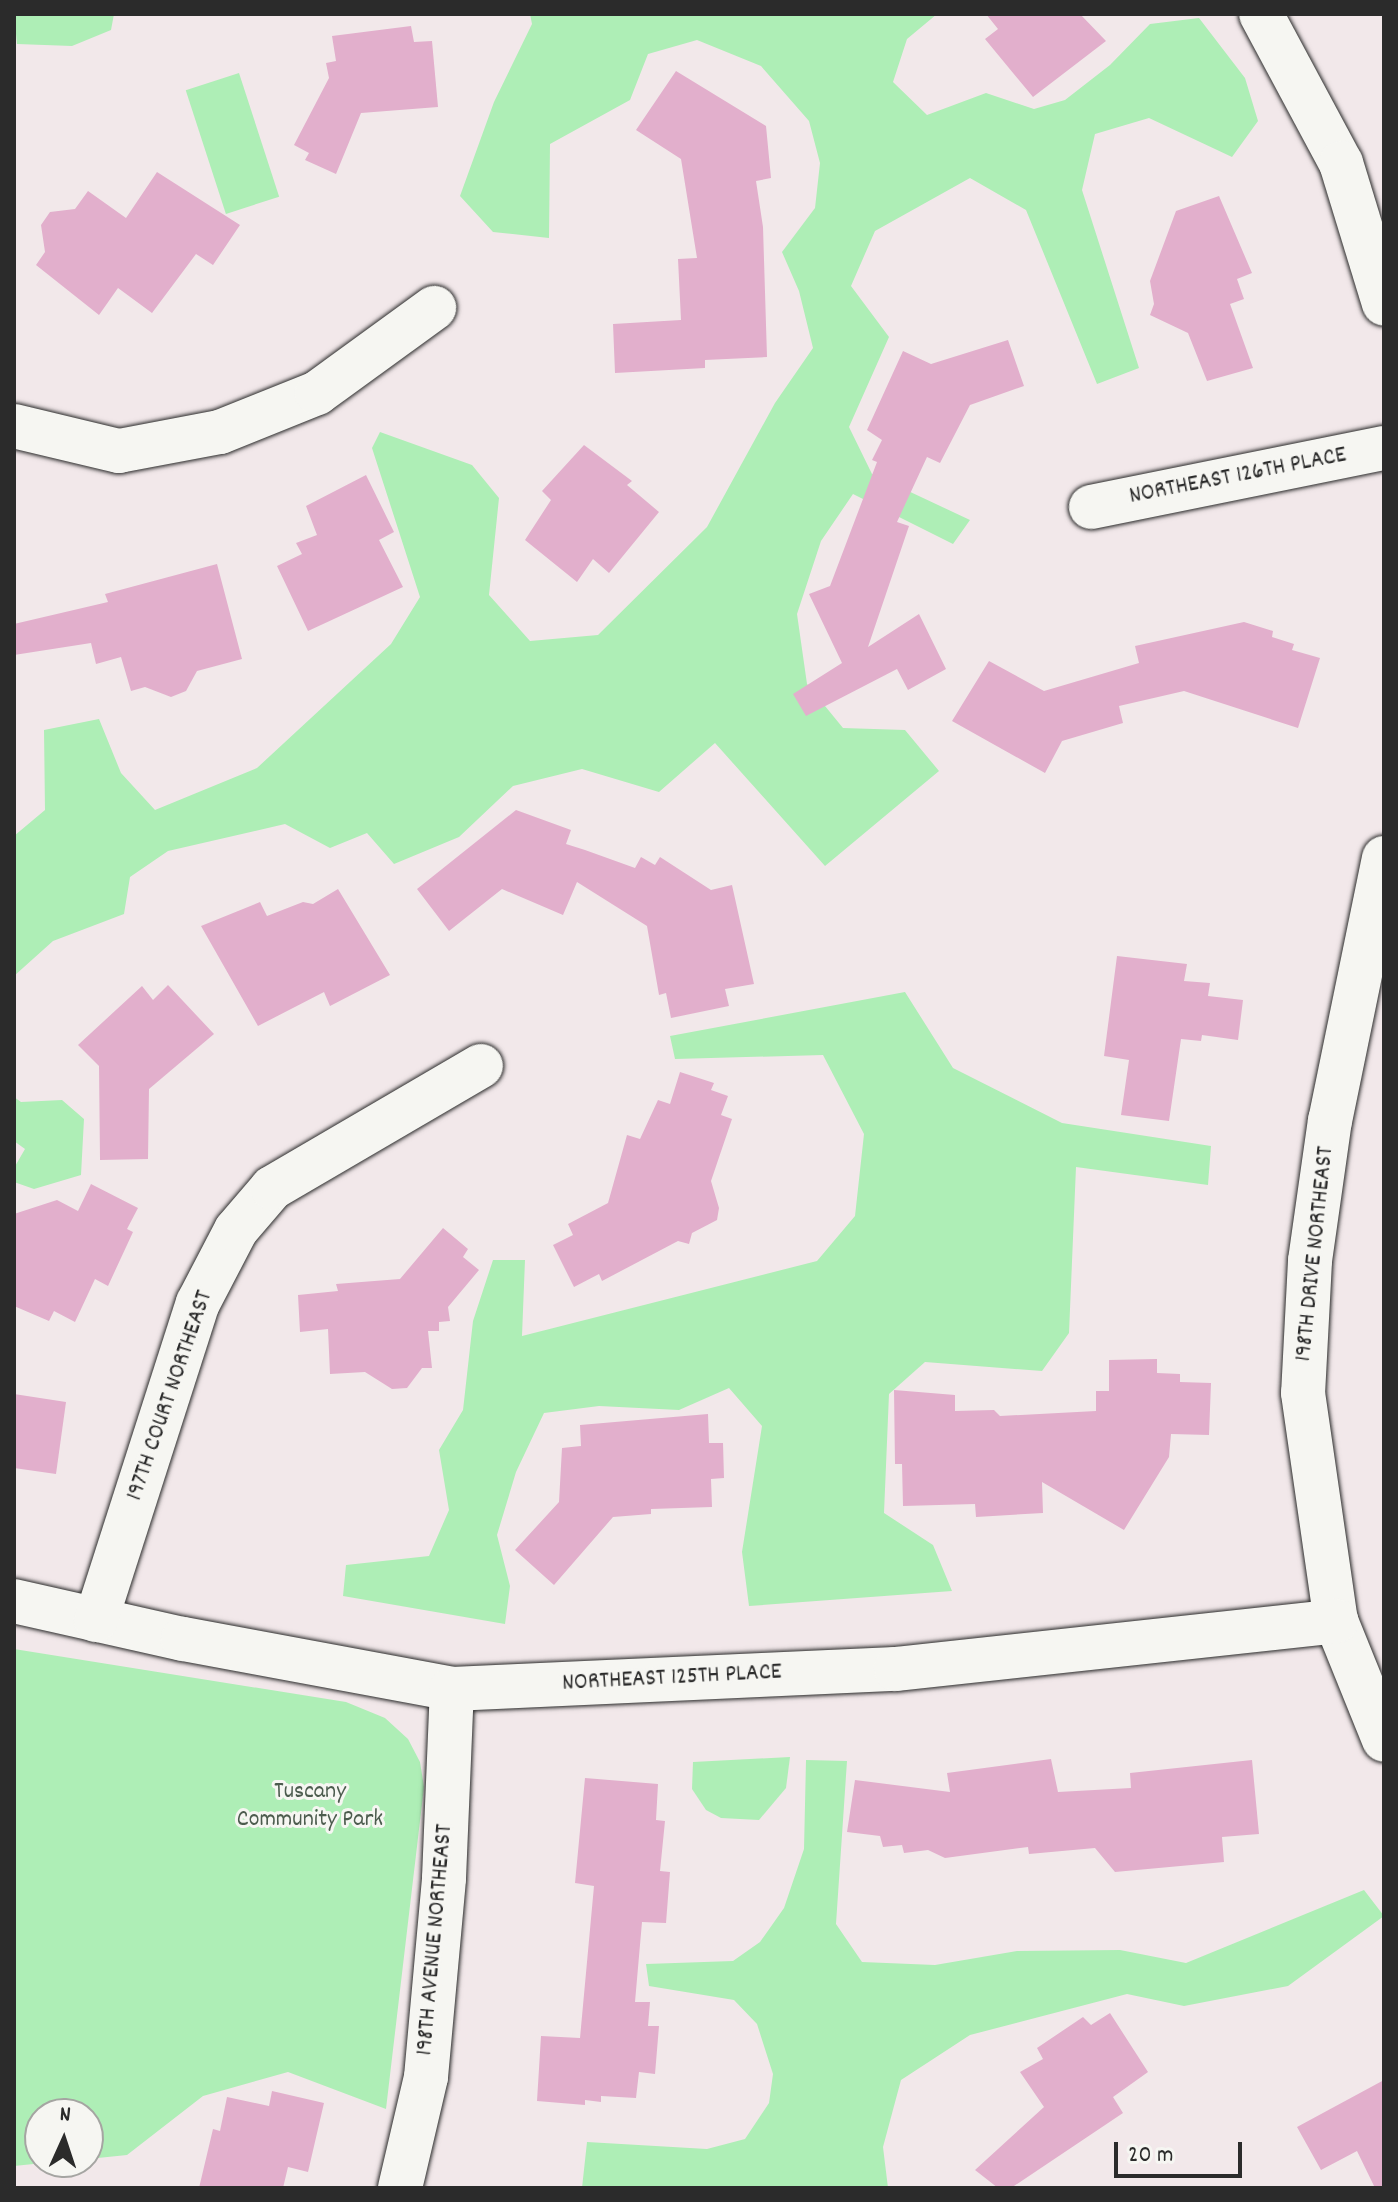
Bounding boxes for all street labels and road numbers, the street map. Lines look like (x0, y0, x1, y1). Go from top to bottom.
street label: NORTHEAST 126TH PLACE (1127, 442, 1349, 512)
street label: 198TH DRIVE NORTHEAST (1290, 1145, 1342, 1363)
street label: 197TH COURT NORTHEAST (122, 1287, 220, 1505)
street label: NORTHEAST 125TH PLACE (562, 1659, 782, 1699)
street label: 198TH AVENUE NORTHEAST (412, 1823, 460, 2057)

